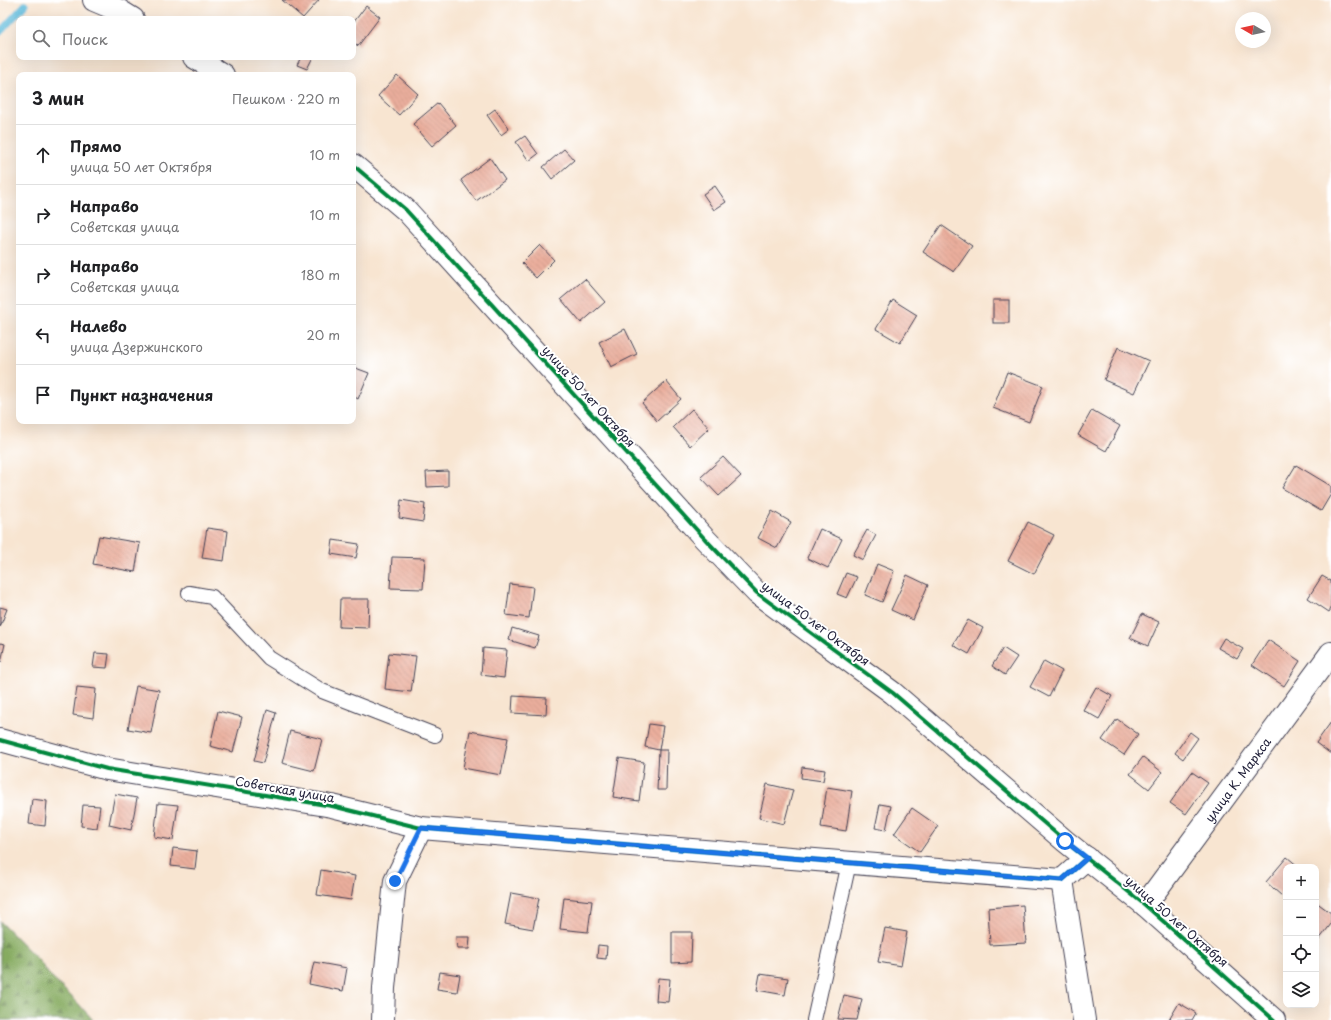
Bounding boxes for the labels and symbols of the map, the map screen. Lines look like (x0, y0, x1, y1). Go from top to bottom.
north arrow (1235, 12, 1271, 48)
street label: улица 50 лет Октября (538, 341, 640, 451)
street label: улица 50 лет Октября (758, 576, 874, 670)
street label: улица К. Маркса (1200, 733, 1275, 826)
street label: Советская улица (234, 771, 337, 807)
route start (1056, 832, 1074, 850)
street label: улица 50 лет Октября (1122, 871, 1232, 971)
route end (386, 872, 404, 890)

